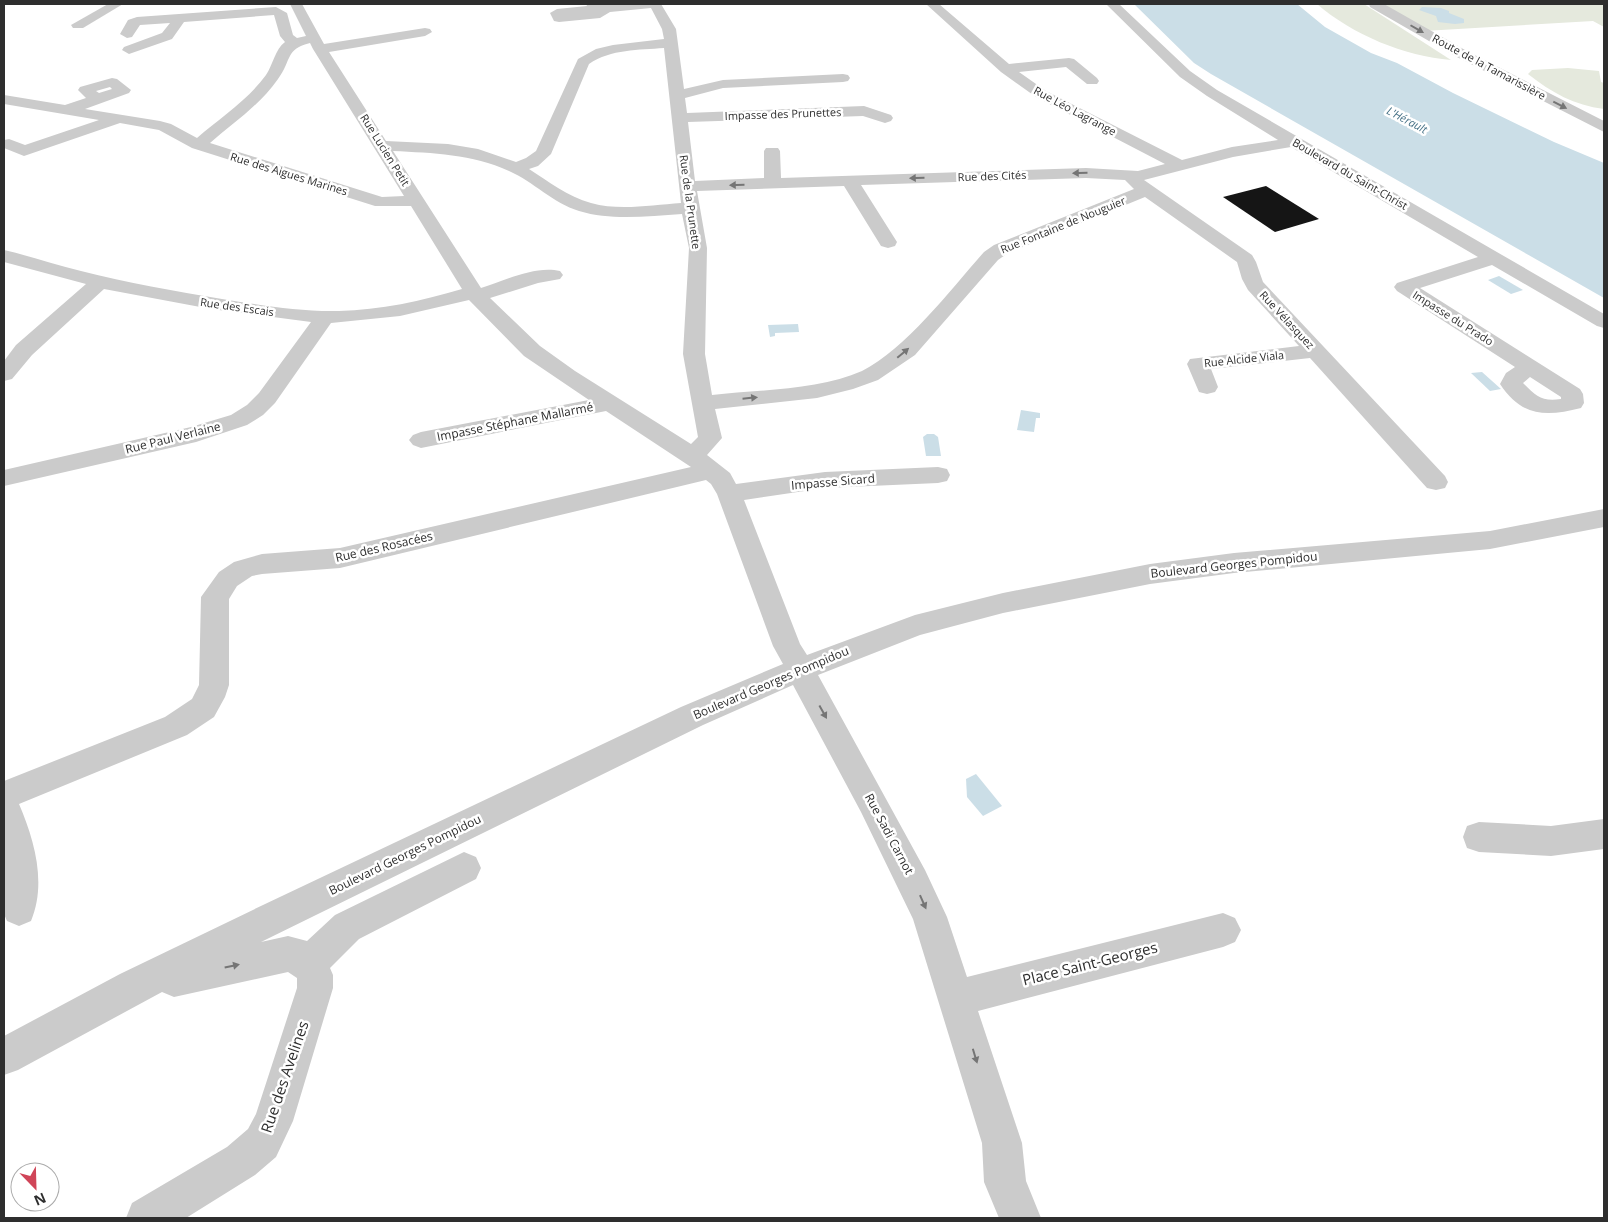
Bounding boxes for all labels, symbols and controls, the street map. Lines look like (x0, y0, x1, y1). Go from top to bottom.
one-way arrow (1411, 24, 1424, 33)
street label: Route de la Tamarissière (1430, 30, 1549, 103)
street label: Rue Léo Lagrange (1031, 83, 1119, 139)
one-way arrow (1553, 101, 1568, 109)
water label: L'Hérault (1384, 103, 1430, 137)
street label: Impasse des Prunettes (724, 104, 842, 123)
street label: Rue Lucien Petit (357, 111, 414, 189)
street label: Boulevard du Saint-Christ (1290, 134, 1411, 213)
street label: Rue des Aigues Marines (229, 149, 350, 198)
street label: Rue de la Prunette (676, 154, 705, 250)
street label: Rue des Cités (957, 167, 1027, 184)
one-way arrow (1071, 170, 1087, 178)
one-way arrow (909, 175, 925, 183)
one-way arrow (729, 181, 745, 189)
street label: Rue Fontaine de Nouguier (998, 192, 1128, 257)
street label: Rue Vélasquez (1257, 287, 1318, 352)
street label: Impasse du Prado (1410, 287, 1497, 349)
street label: Rue des Escais (199, 294, 275, 319)
one-way arrow (896, 347, 909, 358)
street label: Rue Alcide Viala (1203, 347, 1285, 370)
one-way arrow (743, 393, 759, 401)
street label: Impasse Stéphane Mallarmé (435, 398, 595, 445)
street label: Rue Paul Verlaine (123, 417, 223, 458)
street label: Impasse Sicard (790, 469, 876, 494)
street label: Rue des Rosacées (334, 527, 435, 566)
street label: Boulevard Georges Pompidou (1150, 547, 1318, 582)
street label: Boulevard Georges Pompidou (690, 642, 851, 723)
one-way arrow (818, 706, 827, 719)
street label: Rue Sadi Carnot (861, 790, 918, 877)
street label: Boulevard Georges Pompidou (326, 810, 484, 899)
one-way arrow (920, 895, 928, 909)
street label: Place Saint-Georges (1020, 937, 1159, 989)
one-way arrow (225, 962, 240, 970)
street label: Rue des Avelines (256, 1018, 313, 1135)
one-way arrow (972, 1049, 980, 1064)
north arrow (10, 1162, 60, 1212)
text: N (31, 1188, 49, 1210)

